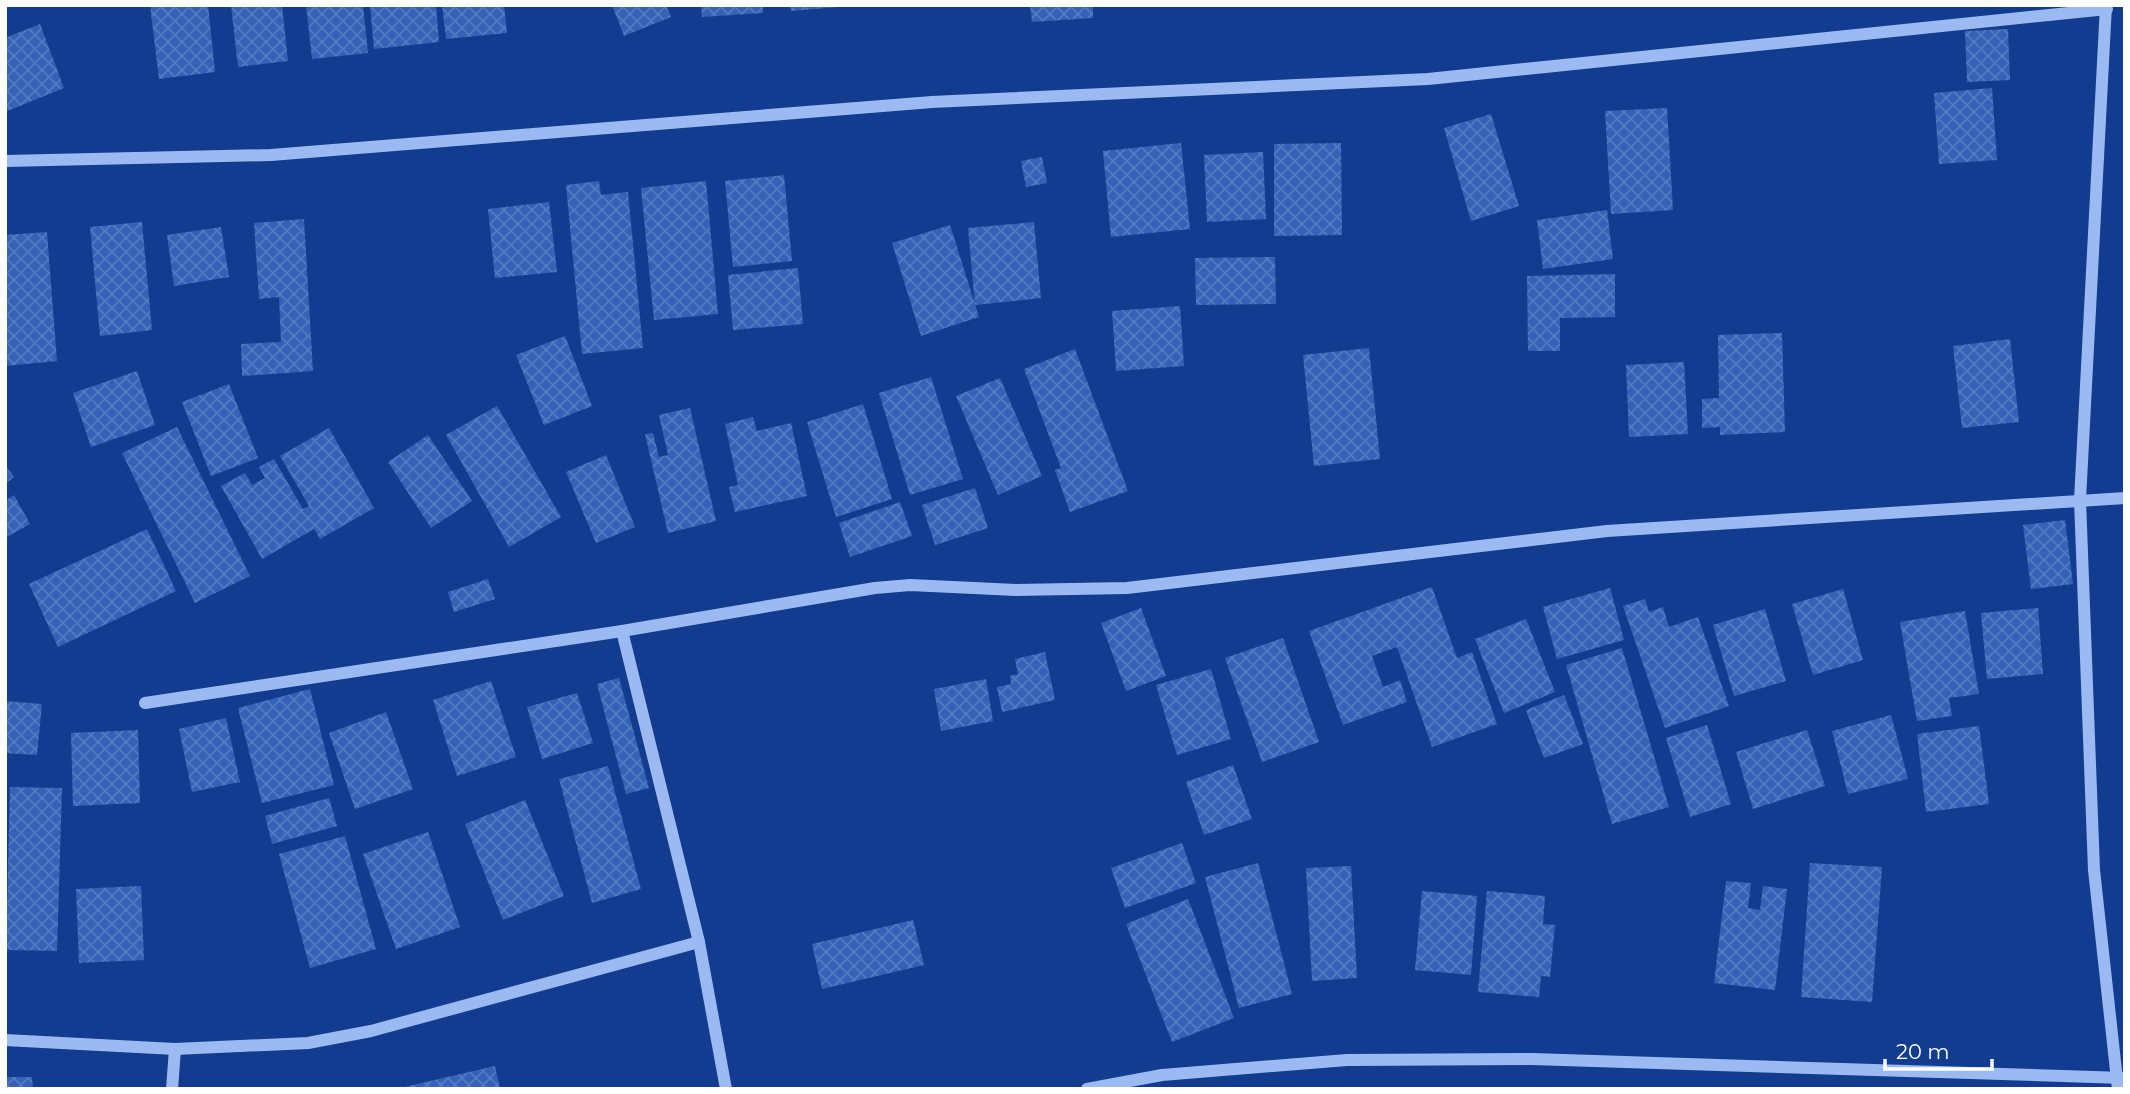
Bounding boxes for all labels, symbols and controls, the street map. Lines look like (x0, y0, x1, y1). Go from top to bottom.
scale bar (1885, 1028, 1992, 1072)
text: 20 m (1896, 1039, 1950, 1064)

